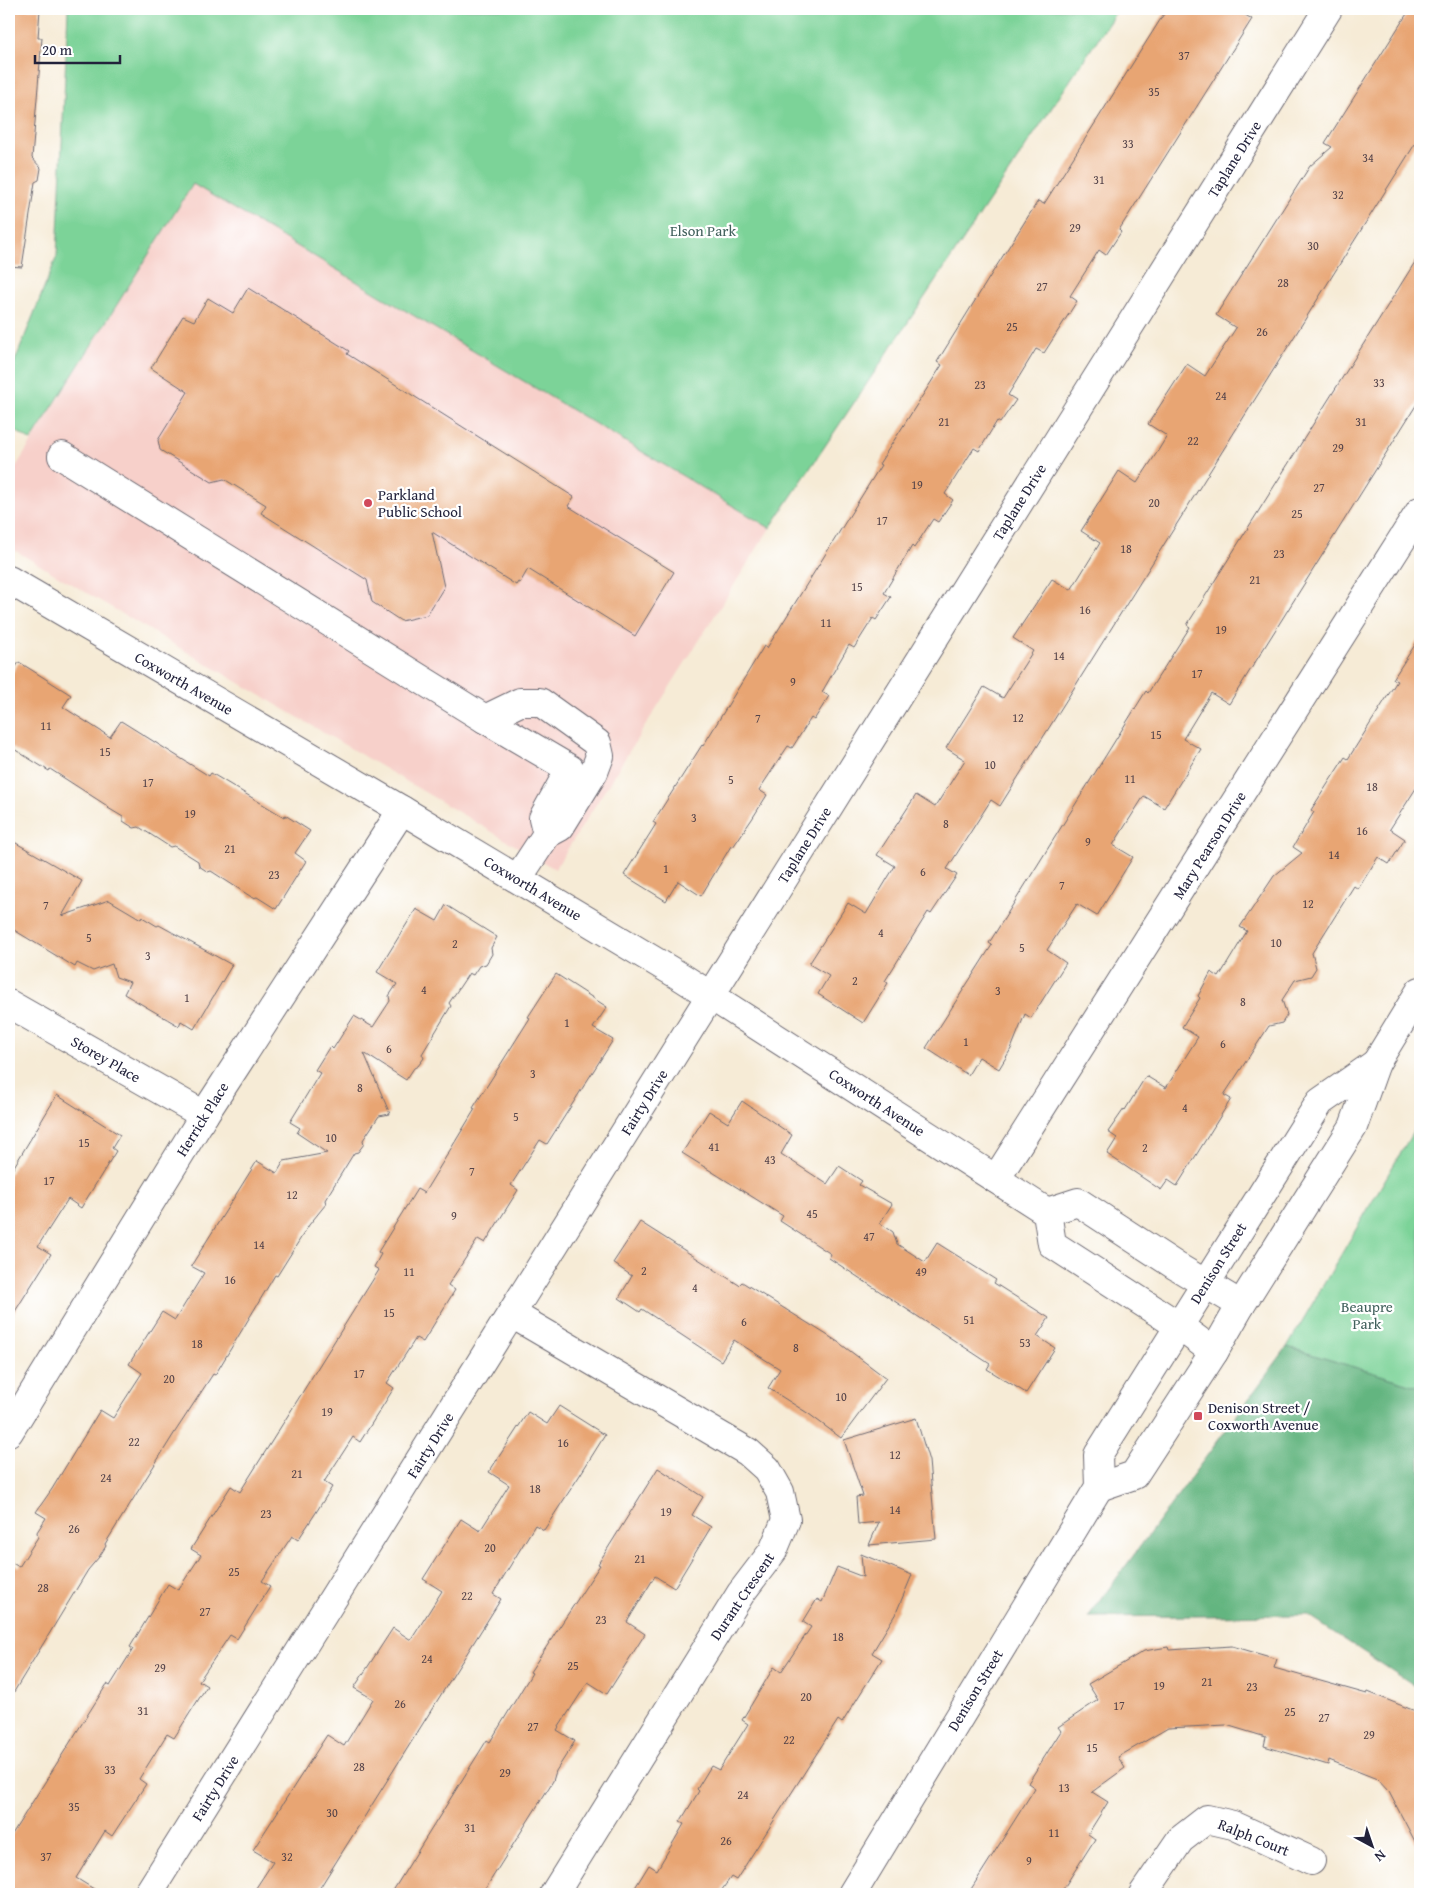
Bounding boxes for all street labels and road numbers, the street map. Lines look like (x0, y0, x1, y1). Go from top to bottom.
street label: Taplane Drive (1202, 117, 1266, 201)
street label: Taplane Drive (987, 460, 1051, 544)
street label: Coxworth Avenue (131, 646, 237, 720)
street label: Mary Pearson Drive (1167, 787, 1251, 903)
street label: Taplane Drive (772, 803, 836, 887)
street label: Coxworth Avenue (480, 851, 586, 925)
street label: Storey Place (67, 1031, 145, 1087)
street label: Coxworth Avenue (825, 1063, 929, 1141)
street label: Fairty Drive (616, 1065, 672, 1139)
street label: Herrick Place (171, 1078, 233, 1160)
street label: Denison Street (1185, 1218, 1252, 1308)
street label: Fairty Drive (402, 1408, 458, 1482)
street label: Durant Crescent (705, 1547, 780, 1644)
street label: Denison Street (942, 1645, 1008, 1735)
street label: Fairty Drive (187, 1751, 243, 1825)
street label: Ralph Court (1215, 1813, 1293, 1861)

